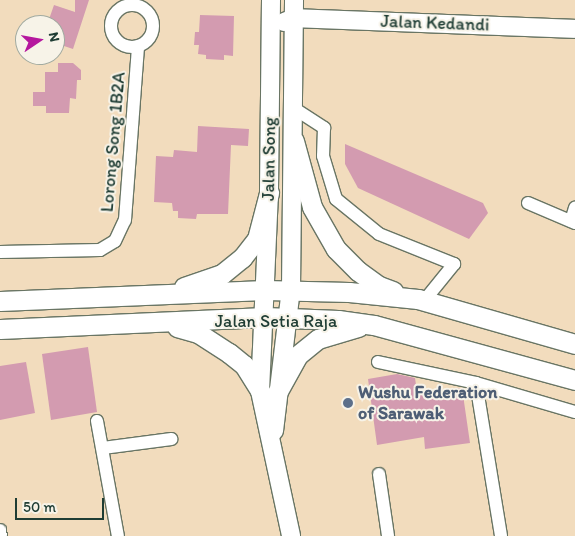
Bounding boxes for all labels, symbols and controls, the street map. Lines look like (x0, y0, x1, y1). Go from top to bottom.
street label: Jalan Kedandi (381, 10, 489, 36)
north arrow (15, 15, 65, 65)
text: N (45, 31, 63, 43)
street label: Lorong Song 1B2A (96, 71, 130, 213)
street label: Jalan Song (257, 117, 281, 201)
street label: Jalan Setia Raja (215, 310, 337, 332)
place label: Wushu Federation of Sarawak (358, 382, 497, 424)
marker: Wushu Federation of Sarawak (342, 397, 354, 409)
scale bar (18, 488, 106, 520)
text: 50 m (23, 498, 56, 516)

